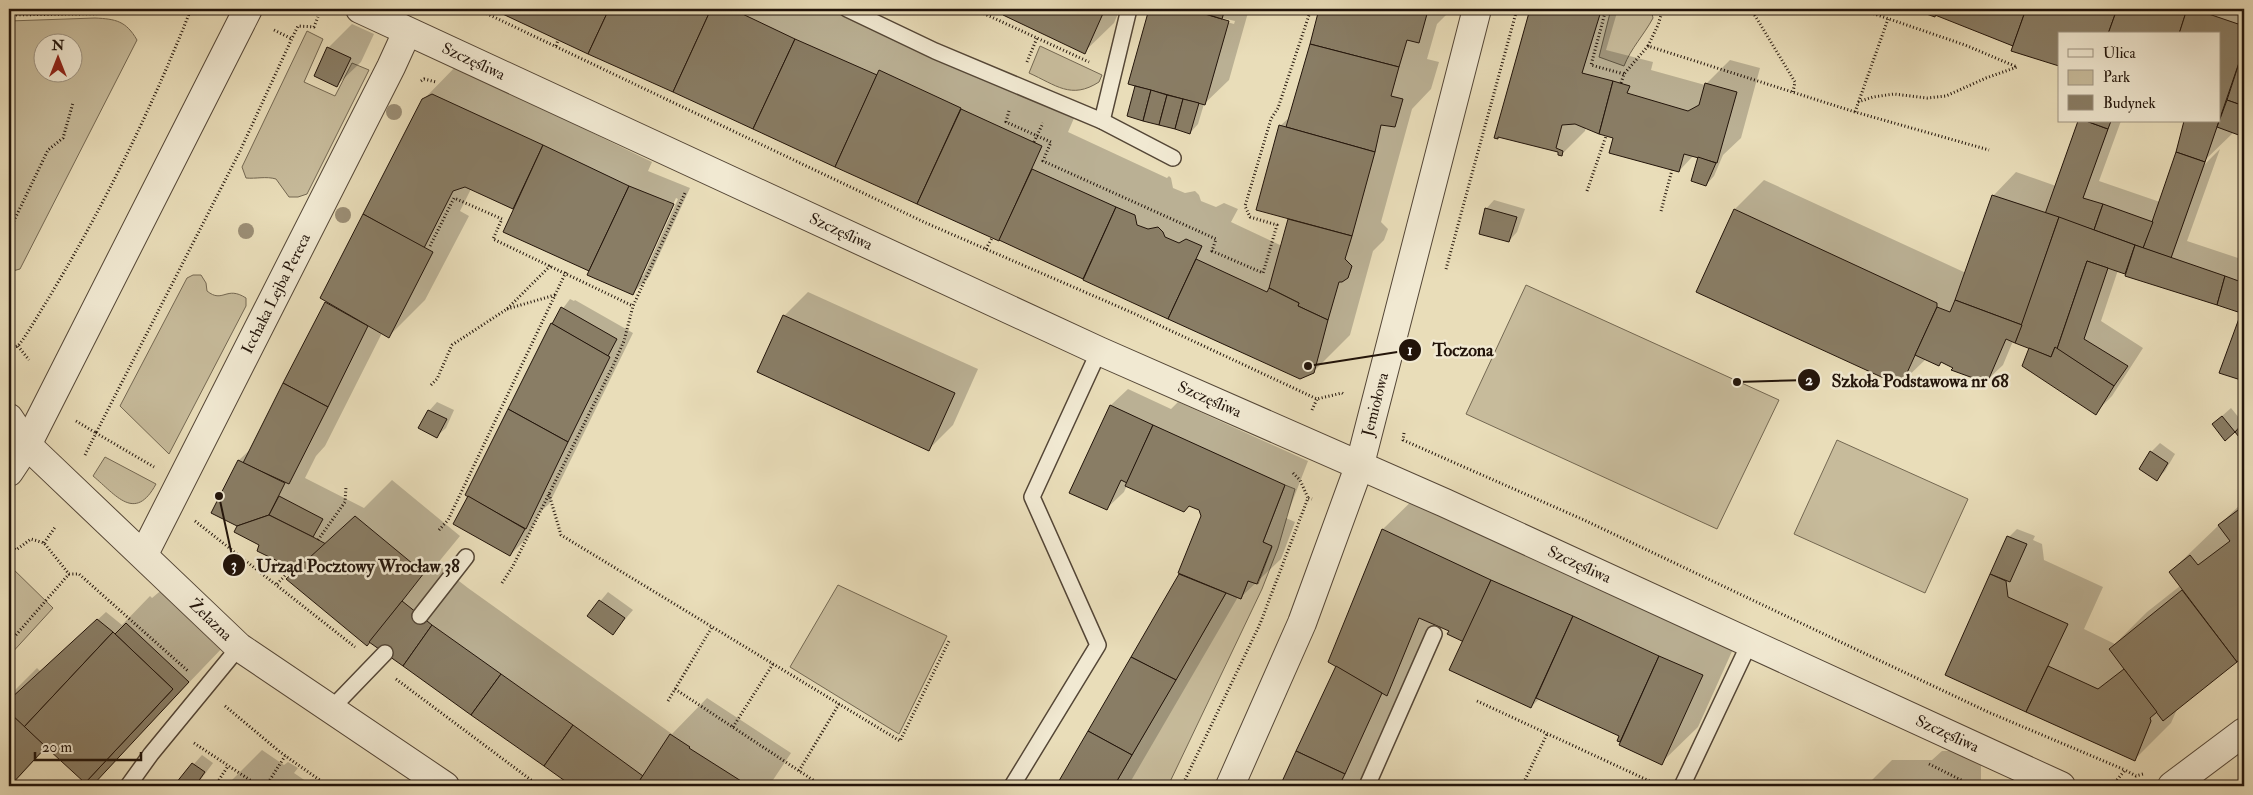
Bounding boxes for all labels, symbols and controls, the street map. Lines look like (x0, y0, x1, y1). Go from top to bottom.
north arrow (32, 32, 82, 82)
legend (2058, 32, 2220, 122)
text: N (51, 37, 65, 54)
street label: Szczęśliwa (439, 38, 509, 85)
text: Ulica (2103, 44, 2136, 63)
text: Park (2103, 68, 2130, 87)
text: Budynek (2103, 94, 2156, 113)
street label: Szczęśliwa (806, 208, 876, 255)
street label: Icchaka Lejba Pereca (237, 230, 315, 357)
callout: Toczona (1397, 333, 1503, 366)
text: Toczona (1431, 339, 1494, 362)
text: 1 (1407, 341, 1413, 360)
callout: Szkoła Podstawowa nr 68 (1797, 364, 2019, 397)
street label: Jemiołowa (1357, 370, 1393, 440)
text: Szkoła Podstawowa nr 68 (1831, 370, 2009, 393)
text: 2 (1805, 371, 1813, 390)
street label: Szczęśliwa (1175, 377, 1245, 422)
street label: Szczęśliwa (1544, 541, 1615, 588)
callout: Urząd Pocztowy Wrocław 38 (221, 549, 470, 582)
text: Urząd Pocztowy Wrocław 38 (256, 555, 460, 578)
text: 3 (231, 556, 237, 575)
street label: Żelazna (185, 594, 237, 645)
street label: Szczęśliwa (1912, 711, 1983, 757)
scale bar (35, 730, 141, 762)
text: 20 m (42, 738, 72, 757)

